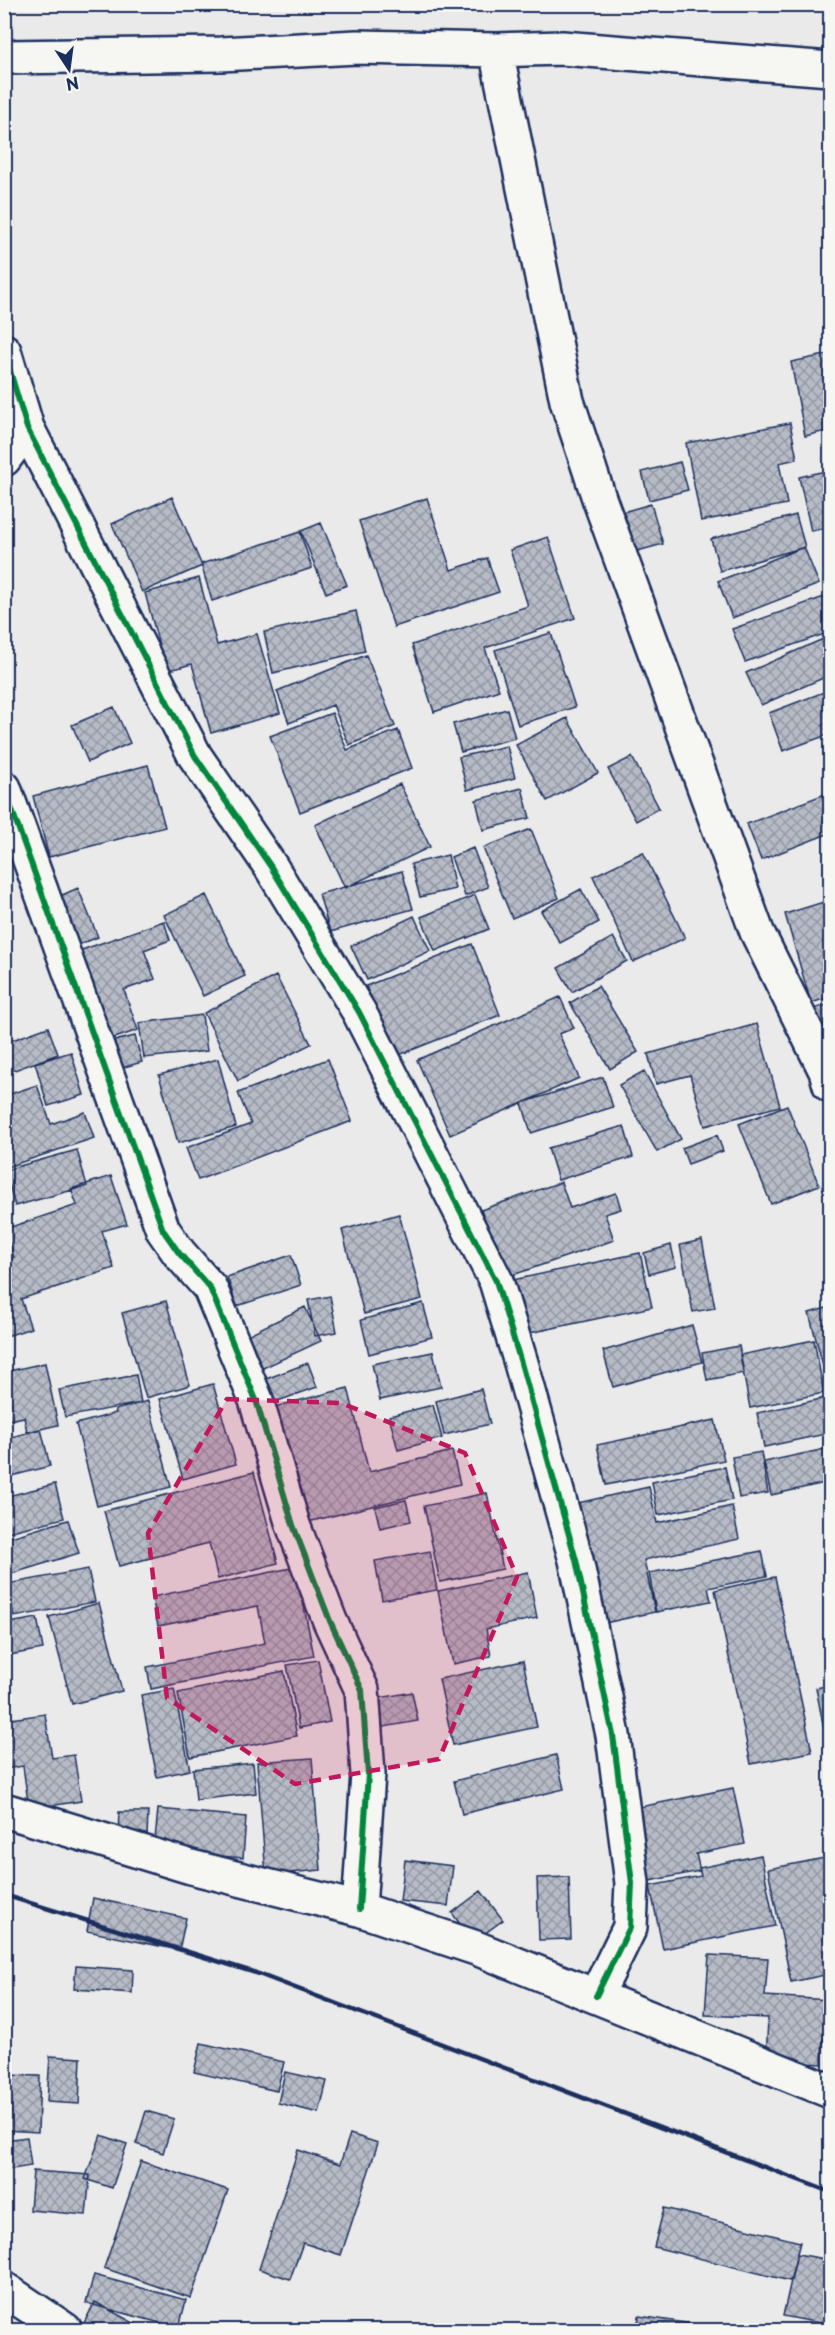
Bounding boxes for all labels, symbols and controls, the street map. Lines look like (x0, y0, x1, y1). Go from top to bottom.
north arrow (39, 39, 99, 99)
text: N (64, 71, 81, 98)

